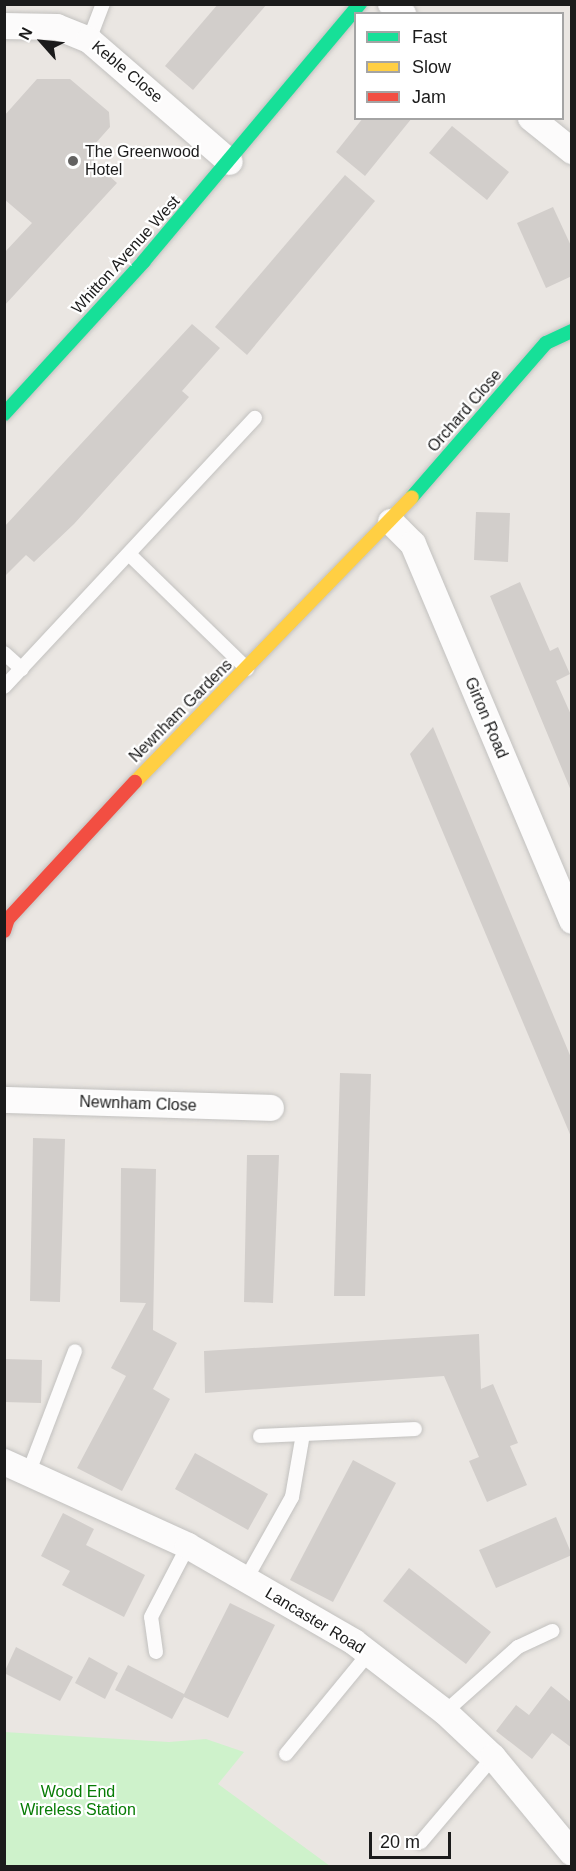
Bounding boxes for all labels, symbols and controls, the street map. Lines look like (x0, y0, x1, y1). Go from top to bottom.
north arrow (12, 12, 72, 72)
legend (354, 12, 564, 120)
text: N (15, 25, 36, 43)
text: Fast (412, 27, 447, 47)
street label: Keble Close (88, 37, 166, 107)
text: Slow (412, 57, 451, 77)
text: Jam (412, 87, 446, 107)
place label: The Greenwood Hotel (85, 142, 200, 180)
marker: The Greenwood Hotel (66, 154, 80, 168)
street label: Whitton Avenue West (68, 192, 184, 318)
street label: Orchard Close (424, 366, 506, 456)
street label: Newnham Gardens (125, 655, 237, 767)
street label: Girton Road (460, 675, 512, 761)
street label: Newnham Close (79, 1092, 197, 1116)
street label: Lancaster Road (262, 1584, 368, 1658)
park label: Wood End Wireless Station (20, 1782, 136, 1820)
scale bar (372, 1820, 454, 1858)
text: 20 m (380, 1832, 420, 1852)

